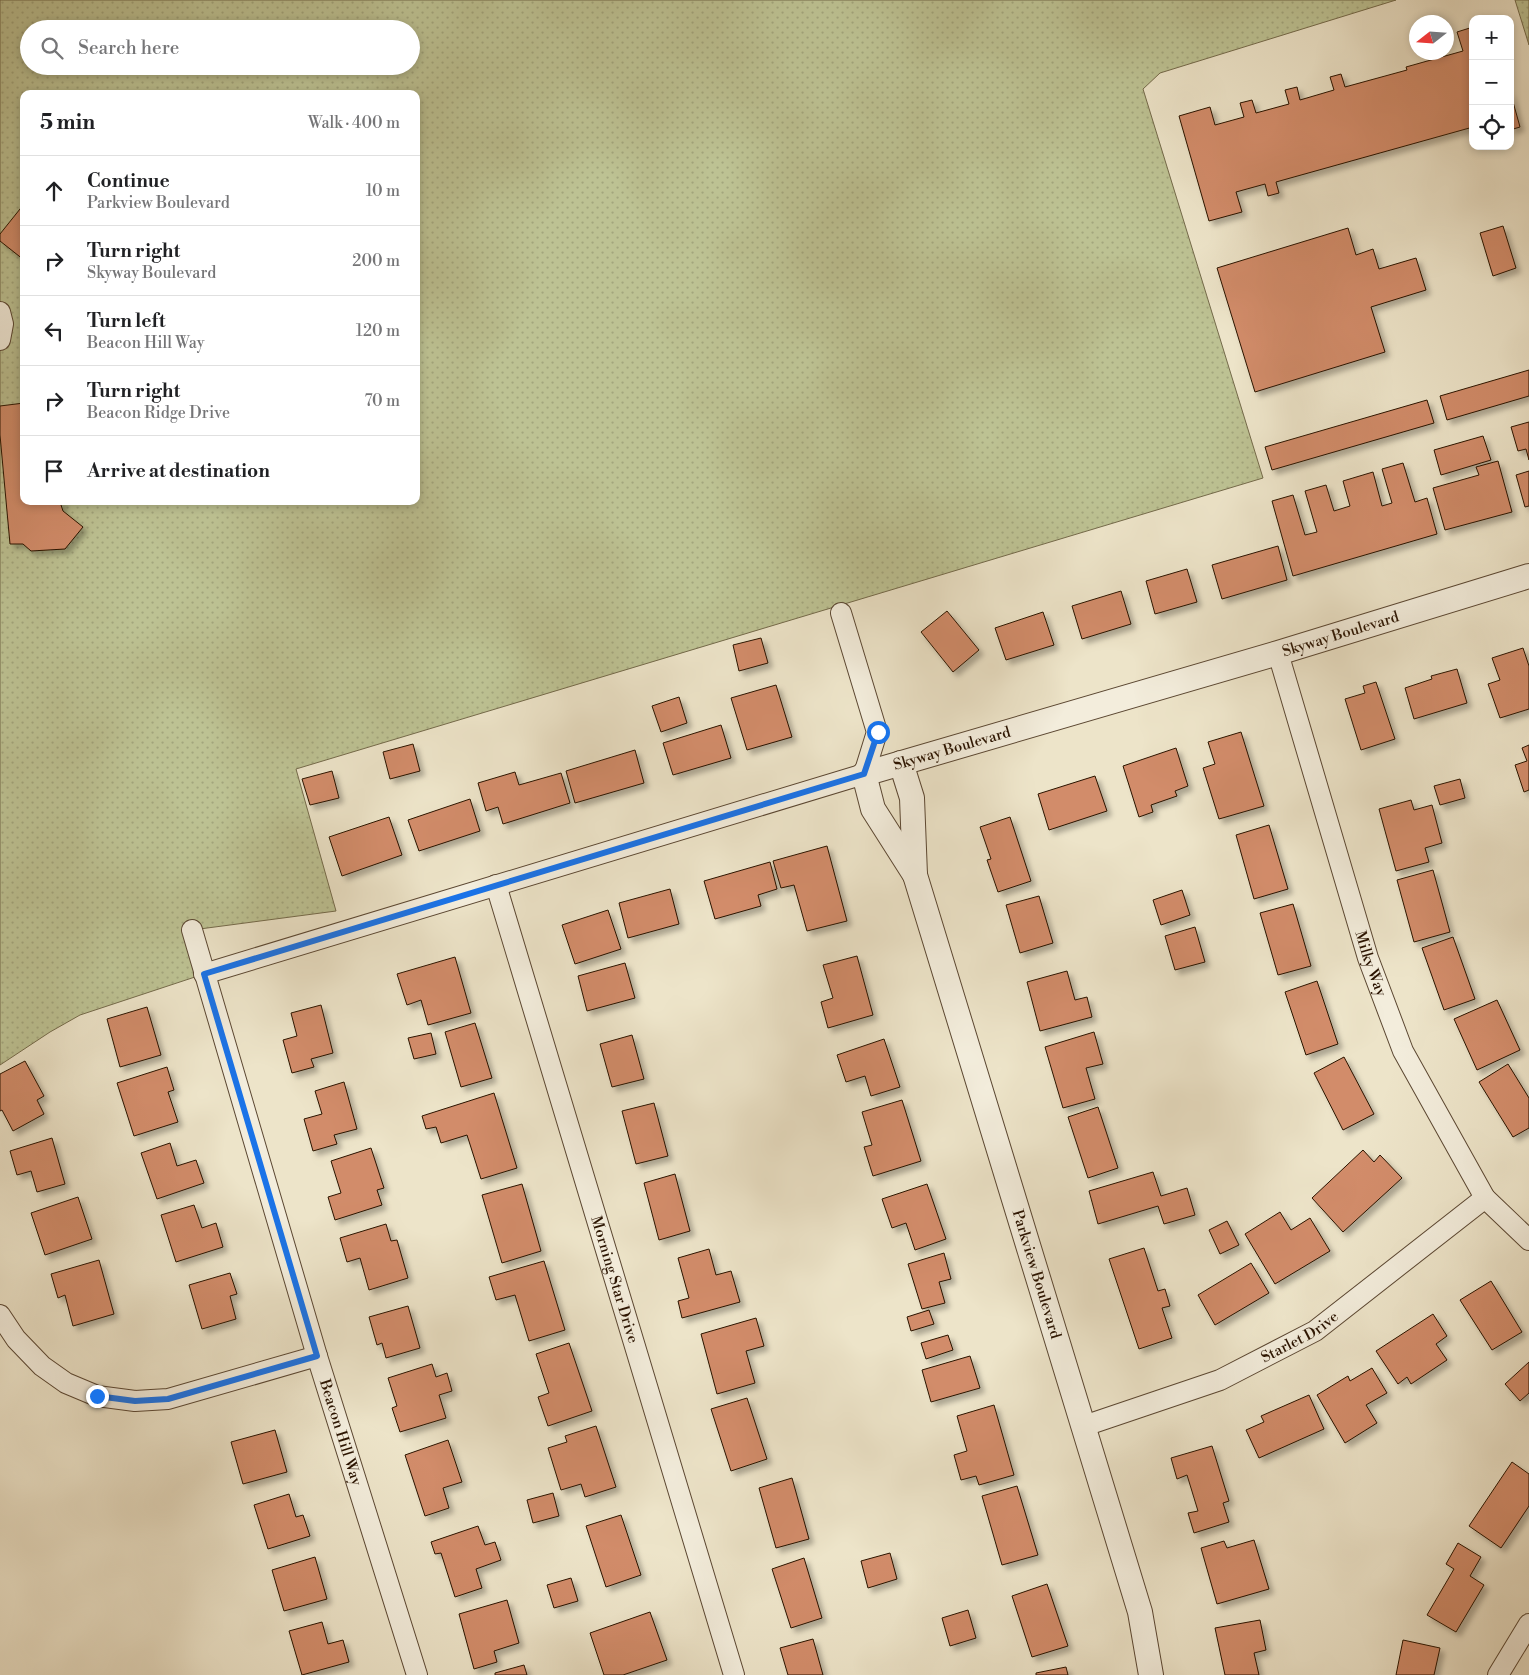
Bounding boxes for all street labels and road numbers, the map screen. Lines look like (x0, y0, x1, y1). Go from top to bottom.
street label: Skyway Boulevard (1280, 607, 1402, 661)
street label: Skyway Boulevard (891, 722, 1013, 774)
street label: Milky Way (1351, 928, 1391, 1000)
street label: Parkview Boulevard (1008, 1207, 1066, 1341)
street label: Morning Star Drive (587, 1214, 643, 1345)
street label: Starlet Drive (1258, 1307, 1342, 1367)
street label: Beacon Hill Way (315, 1376, 367, 1488)

